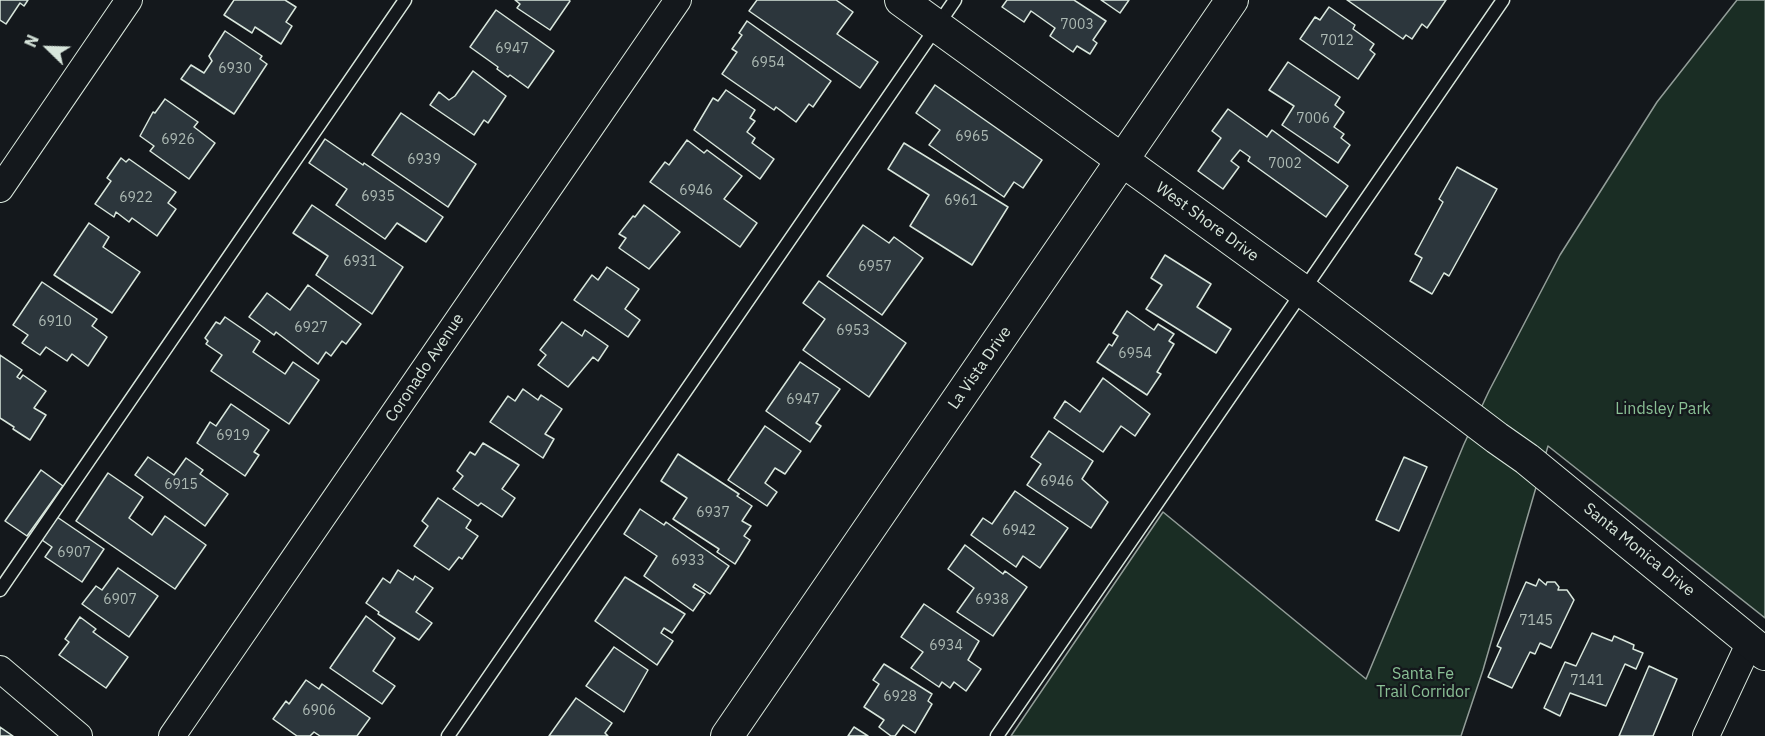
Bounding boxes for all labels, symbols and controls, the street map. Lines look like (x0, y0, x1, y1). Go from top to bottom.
house number: 7003 (1060, 17, 1094, 33)
north arrow (18, 18, 78, 78)
text: N (20, 32, 43, 50)
house number: 7012 (1320, 33, 1354, 49)
house number: 6947 (495, 41, 529, 57)
house number: 6954 (751, 55, 785, 71)
house number: 6930 (218, 61, 252, 77)
house number: 7006 (1296, 111, 1330, 127)
house number: 6965 (955, 129, 989, 145)
house number: 6926 (161, 132, 195, 148)
house number: 6939 (407, 152, 441, 168)
house number: 7002 (1268, 156, 1302, 172)
street label: West Shore Drive (1152, 178, 1262, 266)
house number: 6946 (679, 183, 713, 199)
house number: 6935 (361, 189, 395, 205)
house number: 6922 (119, 190, 153, 206)
house number: 6961 (944, 193, 978, 209)
house number: 6931 (343, 254, 377, 270)
house number: 6957 (858, 259, 892, 275)
street label: Coronado Avenue (382, 310, 468, 426)
house number: 6910 (38, 314, 72, 330)
house number: 6927 (294, 320, 328, 336)
house number: 6953 (836, 323, 870, 339)
street label: La Vista Drive (944, 323, 1016, 413)
house number: 6954 (1118, 346, 1152, 362)
house number: 6947 (786, 392, 820, 408)
park label: Lindsley Park (1615, 399, 1711, 419)
house number: 6919 (216, 428, 250, 444)
house number: 6946 (1040, 474, 1074, 490)
house number: 6915 (164, 477, 198, 493)
street label: Santa Monica Drive (1580, 499, 1698, 601)
house number: 6937 (696, 505, 730, 521)
house number: 6942 (1002, 523, 1036, 539)
house number: 6907 (57, 545, 91, 561)
house number: 6933 (671, 553, 705, 569)
house number: 6907 (103, 592, 137, 608)
house number: 6938 (975, 592, 1009, 608)
house number: 7145 (1519, 613, 1553, 629)
house number: 6934 (929, 638, 963, 654)
park label: Santa Fe Trail Corridor (1376, 664, 1470, 702)
house number: 7141 (1570, 673, 1604, 689)
house number: 6928 (883, 689, 917, 705)
house number: 6906 (302, 703, 336, 719)

